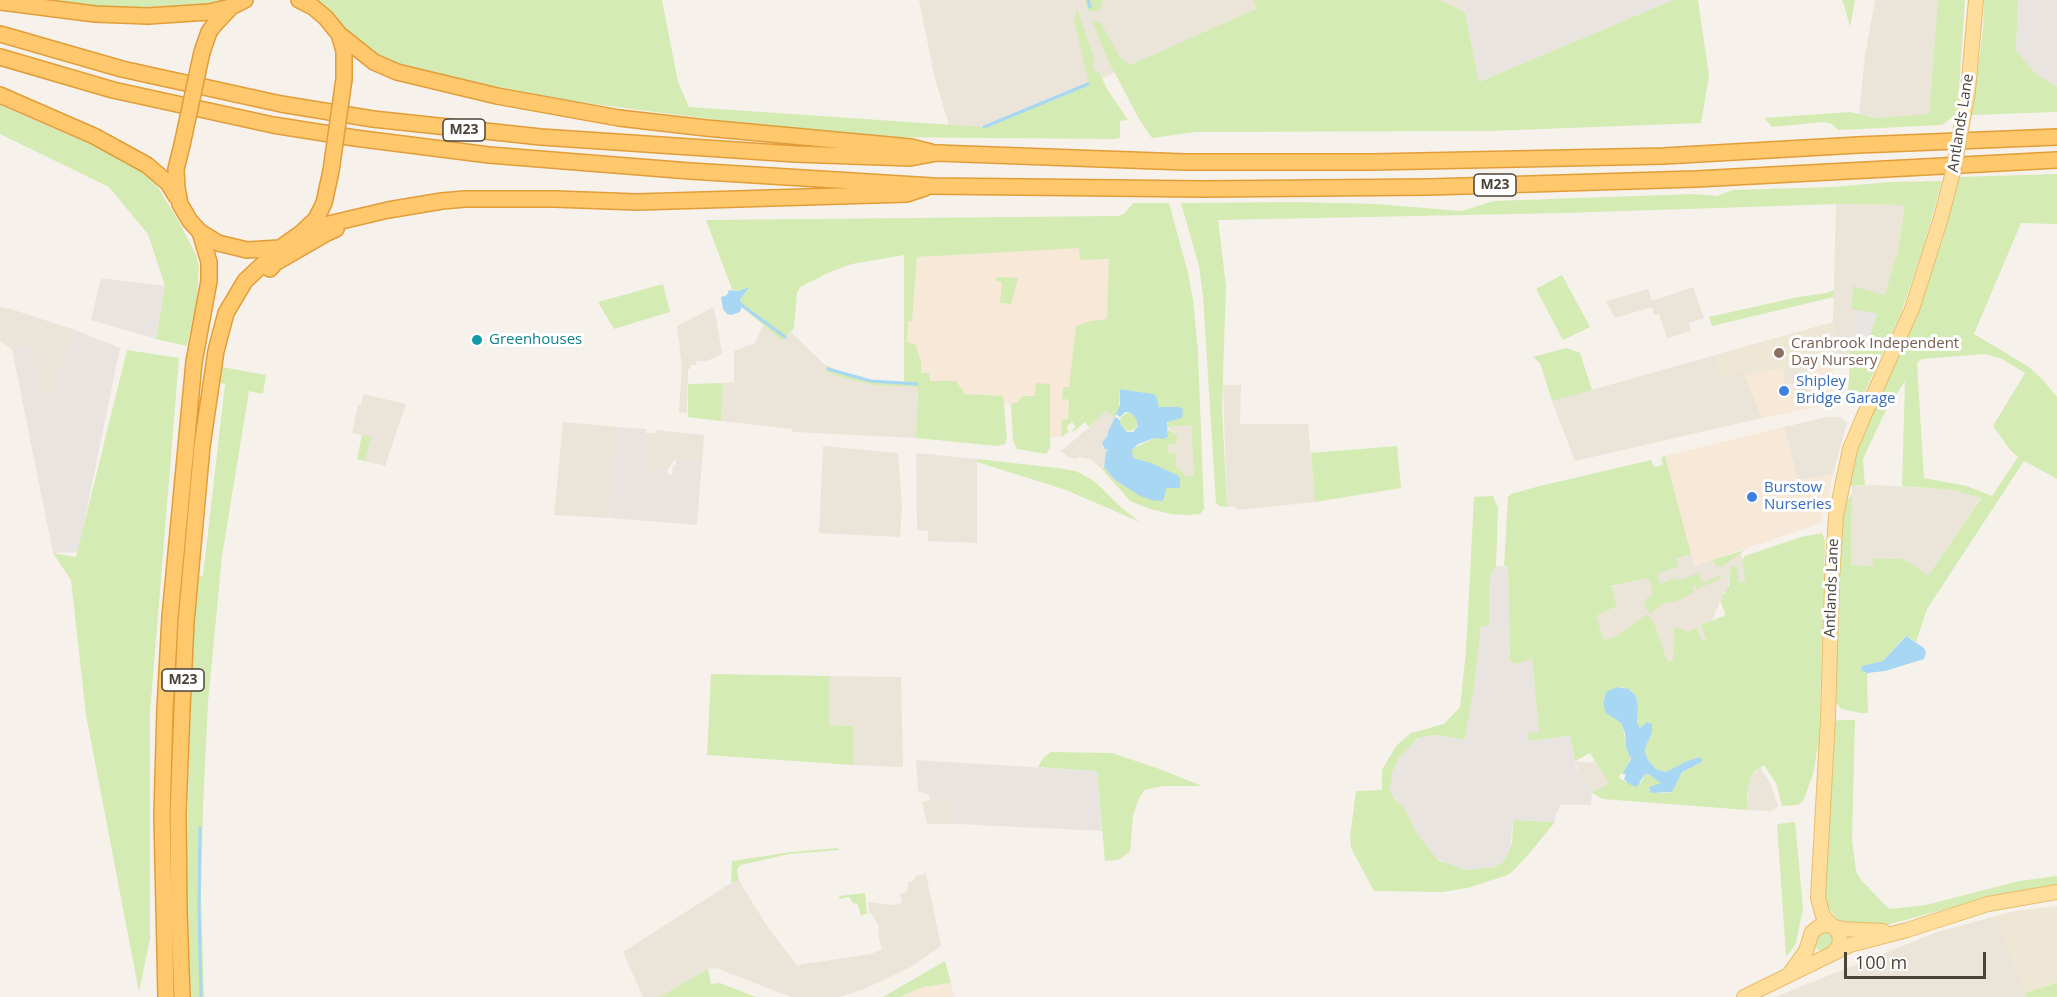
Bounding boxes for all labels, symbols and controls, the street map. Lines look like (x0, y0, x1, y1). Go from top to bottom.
street label: Antlands Lane (1944, 73, 1978, 173)
road number: M23 (443, 119, 485, 141)
road number: M23 (1474, 174, 1516, 196)
place label: Greenhouses (489, 331, 582, 349)
marker: Greenhouses (470, 333, 484, 347)
place label: Cranbrook Independent Day Nursery (1791, 335, 1959, 370)
marker: Cranbrook Independent Day Nursery (1772, 346, 1786, 360)
place label: Shipley Bridge Garage (1796, 373, 1896, 408)
marker: Shipley Bridge Garage (1777, 384, 1791, 398)
place label: Burstow Nurseries (1764, 479, 1832, 514)
marker: Burstow Nurseries (1745, 490, 1759, 504)
street label: Antlands Lane (1821, 538, 1843, 638)
road number: M23 (162, 669, 204, 691)
scale bar (1847, 940, 1990, 978)
text: 100 m (1855, 950, 1907, 974)

